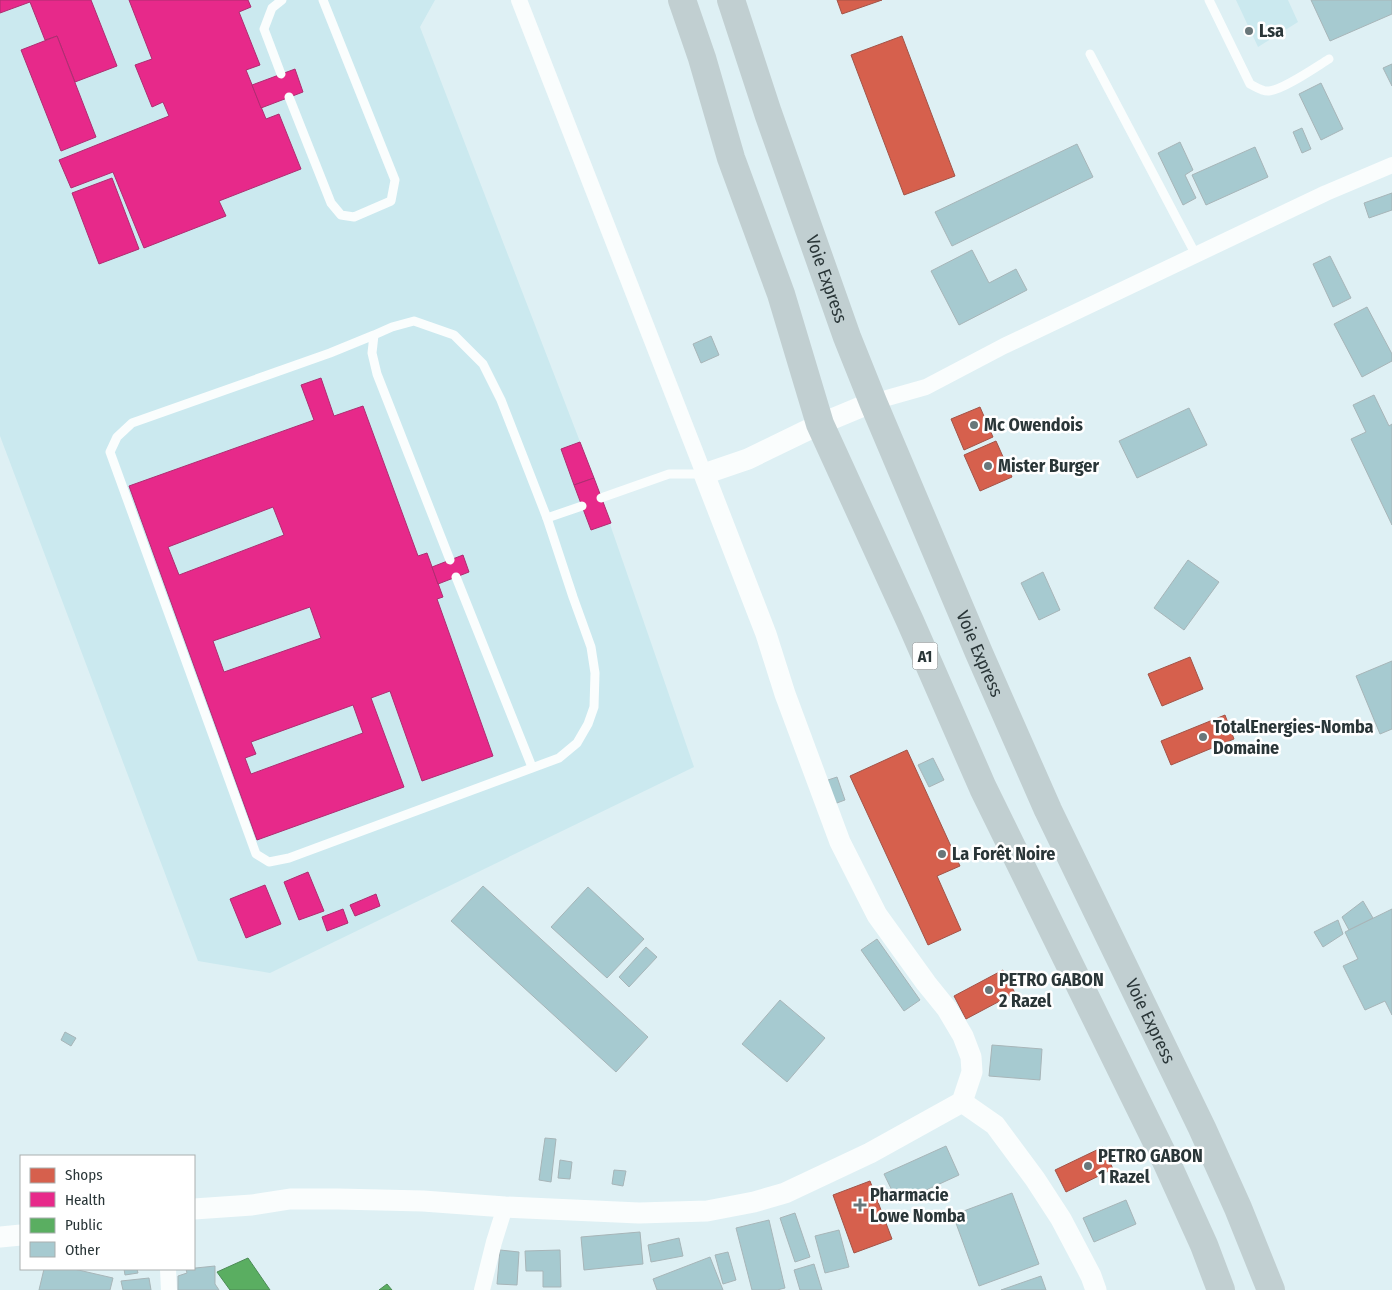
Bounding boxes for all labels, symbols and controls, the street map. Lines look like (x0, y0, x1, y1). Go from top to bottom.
place label: Lsa (1259, 20, 1284, 42)
marker: Lsa (1243, 25, 1255, 37)
street label: Voie Express (801, 232, 852, 326)
place label: Mc Owendois (984, 414, 1083, 436)
marker: Mc Owendois (968, 419, 980, 431)
place label: Mister Burger (998, 455, 1099, 477)
marker: Mister Burger (982, 460, 994, 472)
street label: Voie Express (951, 608, 1008, 701)
road number: A1 (912, 642, 938, 669)
place label: TotalEnergies-Nomba Domaine (1213, 716, 1374, 759)
marker: TotalEnergies-Nomba Domaine (1197, 731, 1209, 743)
place label: La Forêt Noire (952, 843, 1055, 865)
marker: La Forêt Noire (936, 848, 948, 860)
place label: PETRO GABON 2 Razel (998, 969, 1104, 1012)
street label: Voie Express (1120, 975, 1180, 1067)
marker: PETRO GABON 2 Razel (983, 984, 995, 996)
place label: PETRO GABON 1 Razel (1098, 1145, 1203, 1188)
legend (20, 1155, 195, 1270)
marker: PETRO GABON 1 Razel (1082, 1160, 1094, 1172)
text: Shops (65, 1166, 103, 1184)
place label: Pharmacie Lowe Nomba (870, 1184, 966, 1227)
text: Health (65, 1191, 105, 1209)
marker: Pharmacie Lowe Nomba (854, 1199, 866, 1211)
text: Public (65, 1216, 103, 1234)
text: Other (65, 1241, 101, 1259)

